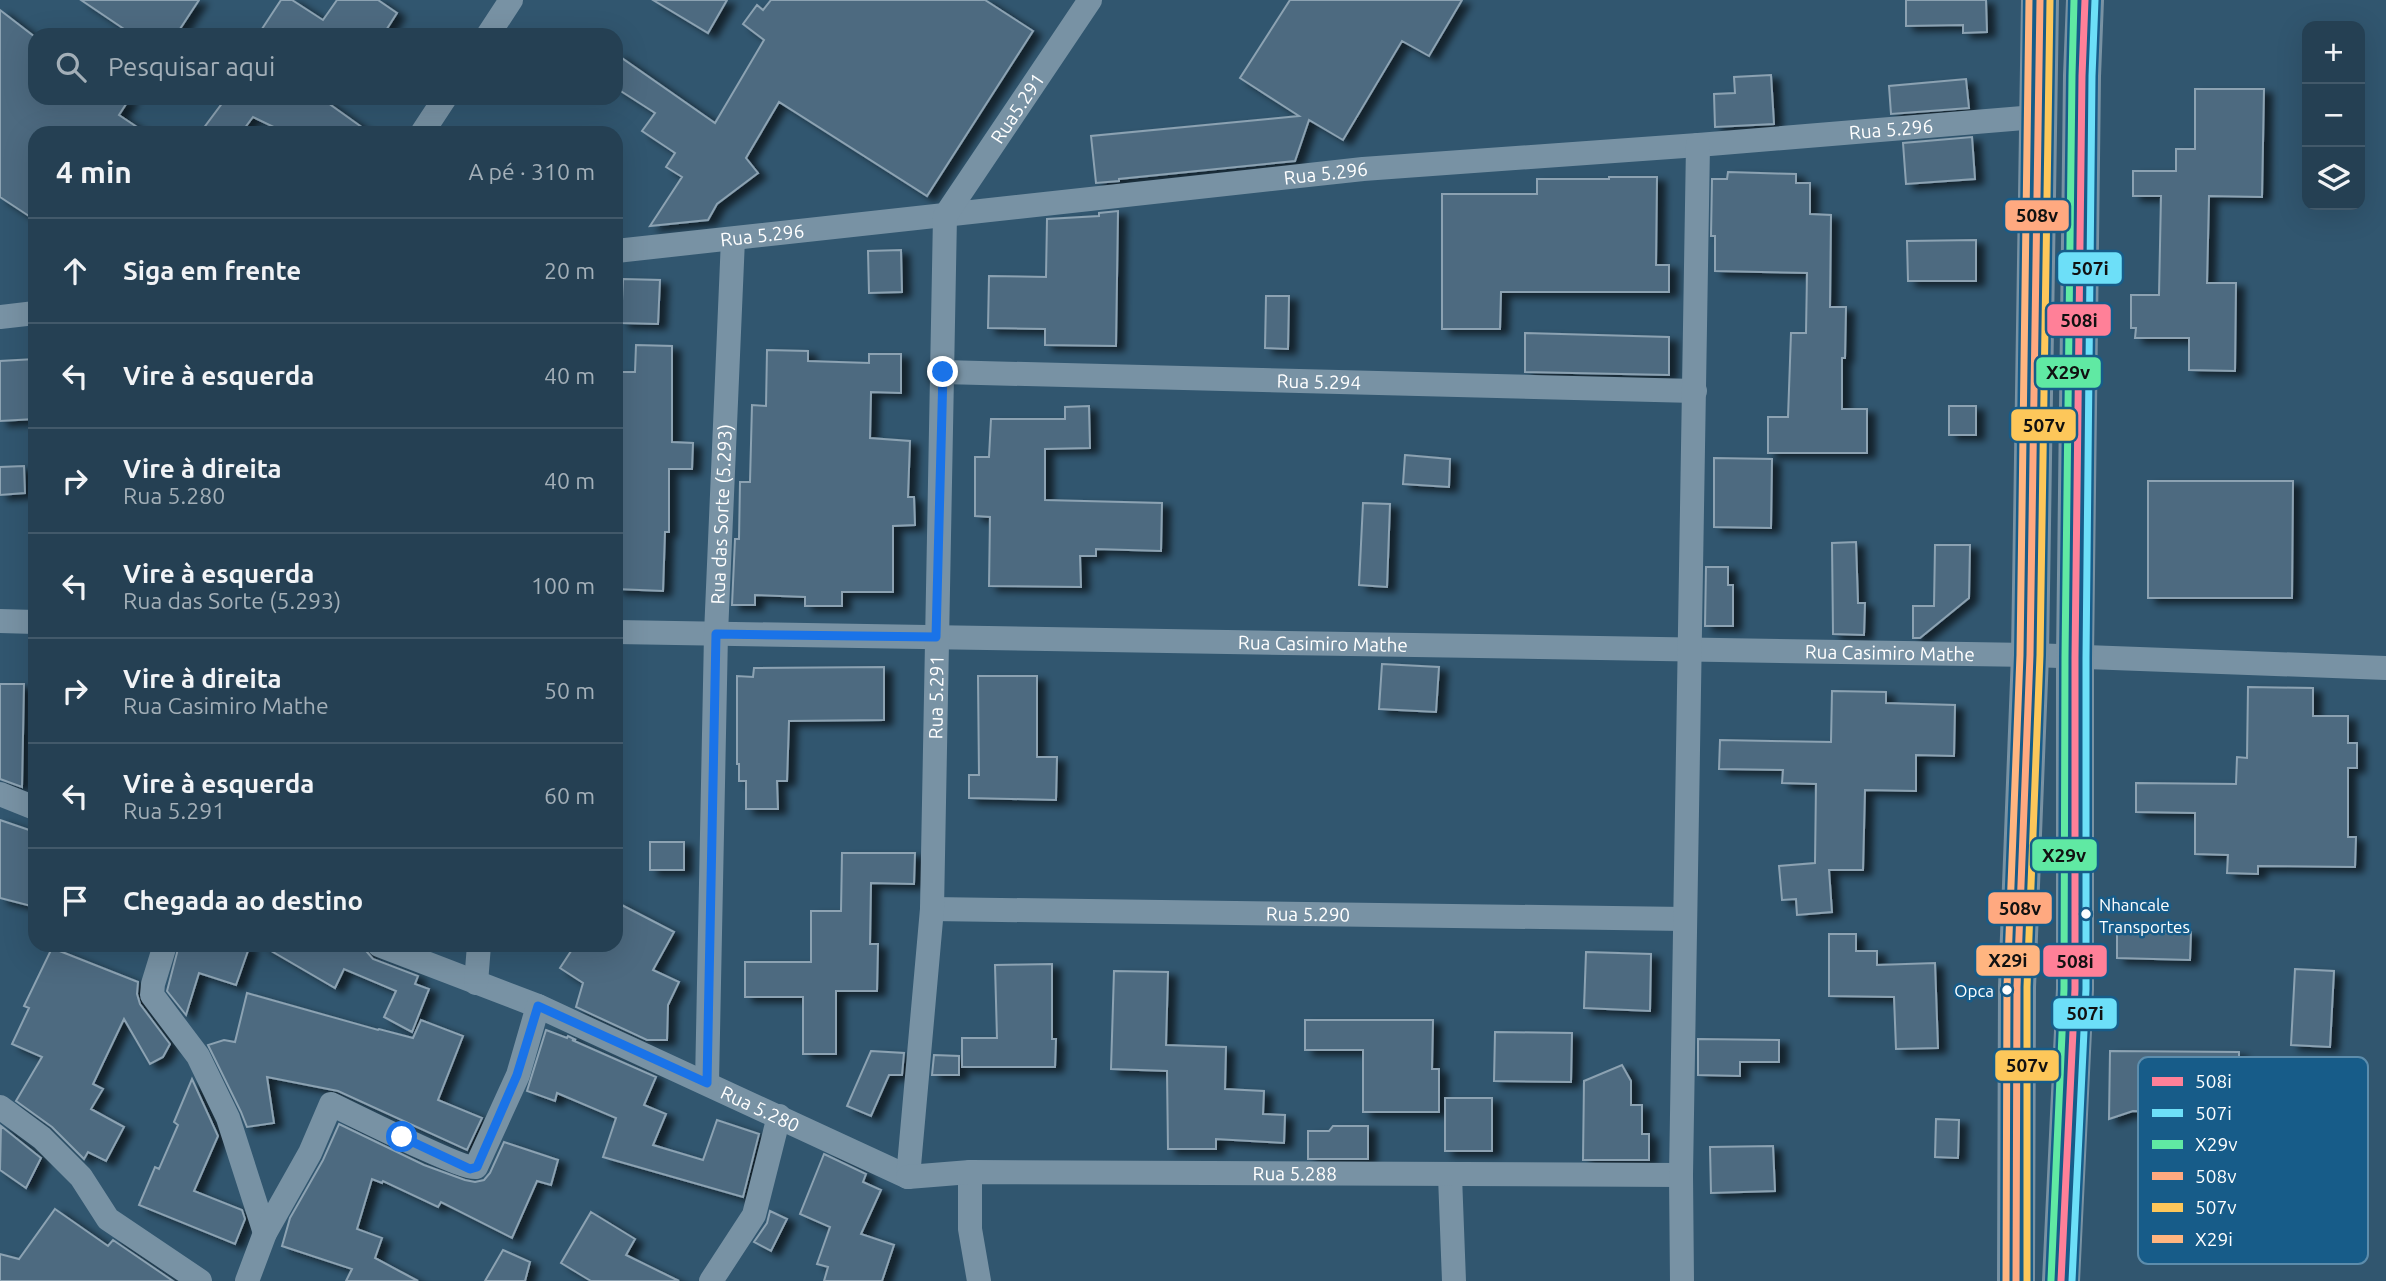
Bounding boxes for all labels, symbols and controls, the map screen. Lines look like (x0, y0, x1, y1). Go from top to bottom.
map controls (2302, 21, 2365, 210)
button: + (2302, 21, 2365, 84)
search box (28, 28, 623, 105)
icon: search (52, 48, 90, 86)
text: Pesquisar aqui (108, 52, 275, 81)
street label: Rua5.291 (986, 69, 1049, 148)
button: − (2302, 84, 2365, 147)
street label: Rua 5.296 (1848, 115, 1934, 143)
button: layers (2302, 147, 2365, 210)
text: 4 min (56, 155, 132, 189)
street label: Rua 5.296 (1283, 158, 1369, 189)
text: A pé · 310 m (468, 159, 595, 184)
line badge: 508v (2004, 199, 2070, 232)
text: 508v (2016, 204, 2058, 226)
street label: Rua 5.296 (719, 219, 805, 250)
line badge: 507i (2057, 251, 2123, 285)
icon: ahead (56, 252, 94, 290)
text: Siga em frente (123, 256, 301, 285)
text: 507i (2071, 257, 2109, 279)
text: 20 m (544, 258, 595, 283)
line badge: 508i (2046, 303, 2112, 337)
text: 508i (2060, 309, 2098, 331)
route end (927, 356, 958, 387)
line badge: X29v (2035, 356, 2102, 389)
icon: left (56, 357, 94, 395)
text: Vire à esquerda (123, 361, 314, 390)
text: X29v (2046, 361, 2090, 383)
text: 40 m (544, 363, 595, 388)
street label: Rua 5.294 (1276, 369, 1361, 394)
line badge: 507v (2010, 408, 2077, 442)
text: 507v (2023, 414, 2065, 436)
street label: Rua das Sorte (5.293) (706, 424, 736, 605)
text: Vire à direita (123, 454, 282, 483)
icon: right (56, 462, 94, 500)
text: 40 m (544, 468, 595, 493)
text: Rua 5.280 (123, 483, 225, 508)
text: Vire à esquerda (123, 559, 314, 588)
icon: left (56, 567, 94, 605)
text: 100 m (531, 573, 595, 598)
text: Rua das Sorte (5.293) (123, 588, 341, 613)
street label: Rua Casimiro Mathe (1238, 631, 1408, 656)
street label: Rua Casimiro Mathe (1805, 640, 1975, 665)
street label: Rua 5.291 (924, 655, 948, 740)
text: Vire à direita (123, 664, 282, 693)
icon: right (56, 672, 94, 710)
text: 50 m (544, 678, 595, 703)
text: Rua Casimiro Mathe (123, 693, 329, 718)
text: Vire à esquerda (123, 769, 314, 798)
icon: left (56, 777, 94, 815)
text: 60 m (544, 783, 595, 808)
text: Rua 5.291 (123, 798, 225, 823)
line badge: X29v (2031, 838, 2098, 872)
text: X29v (2042, 844, 2086, 866)
icon: arrive (56, 882, 94, 920)
text: Chegada ao destino (123, 886, 363, 915)
line badge: 508v (1987, 891, 2053, 925)
place label: Nhancale Transportes (2099, 895, 2190, 936)
text: 508v (1999, 897, 2041, 919)
street label: Rua 5.290 (1266, 902, 1350, 926)
marker: Nhancale Transportes (2079, 907, 2093, 921)
line badge: X29i (1975, 944, 2041, 977)
line badge: 508i (2042, 944, 2108, 978)
text: X29i (1988, 949, 2028, 971)
text: 508i (2056, 950, 2094, 972)
place label: Opca (1954, 981, 1994, 1000)
marker: Opca (2000, 983, 2014, 997)
line badge: 507i (2052, 997, 2118, 1030)
text: 507i (2066, 1002, 2104, 1024)
line badge: 507v (1994, 1049, 2060, 1082)
text: 507v (2006, 1054, 2048, 1076)
legend (2138, 1057, 2368, 1264)
text: 508i (2195, 1070, 2232, 1092)
street label: Rua 5.280 (717, 1081, 803, 1136)
text: 507i (2195, 1102, 2232, 1124)
route start (386, 1121, 417, 1152)
text: X29v (2195, 1133, 2237, 1155)
street label: Rua 5.288 (1253, 1162, 1337, 1185)
text: 508v (2195, 1165, 2236, 1187)
text: 507v (2195, 1196, 2236, 1218)
text: X29i (2195, 1228, 2233, 1250)

